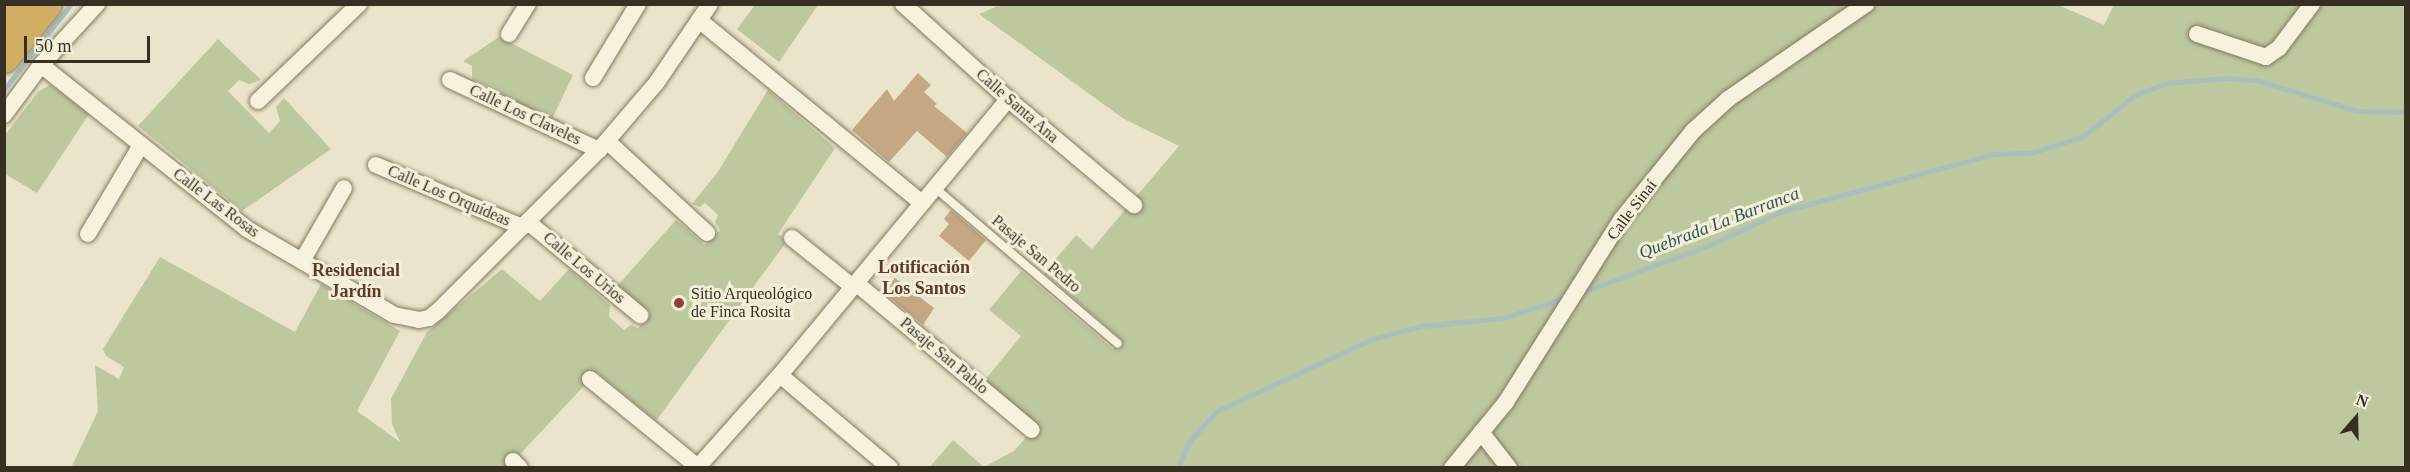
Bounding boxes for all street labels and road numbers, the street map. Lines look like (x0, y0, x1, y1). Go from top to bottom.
street label: Calle Santa Ana (971, 65, 1063, 147)
street label: Calle Los Claveles (466, 81, 584, 149)
street label: Calle Los Orquídeas (385, 161, 513, 231)
street label: Calle Las Rosas (169, 164, 263, 242)
street label: Calle Sinaí (1603, 176, 1661, 244)
street label: Pasaje San Pedro (988, 211, 1084, 297)
street label: Calle Los Urios (539, 228, 629, 308)
street label: Pasaje San Pablo (896, 314, 992, 398)

